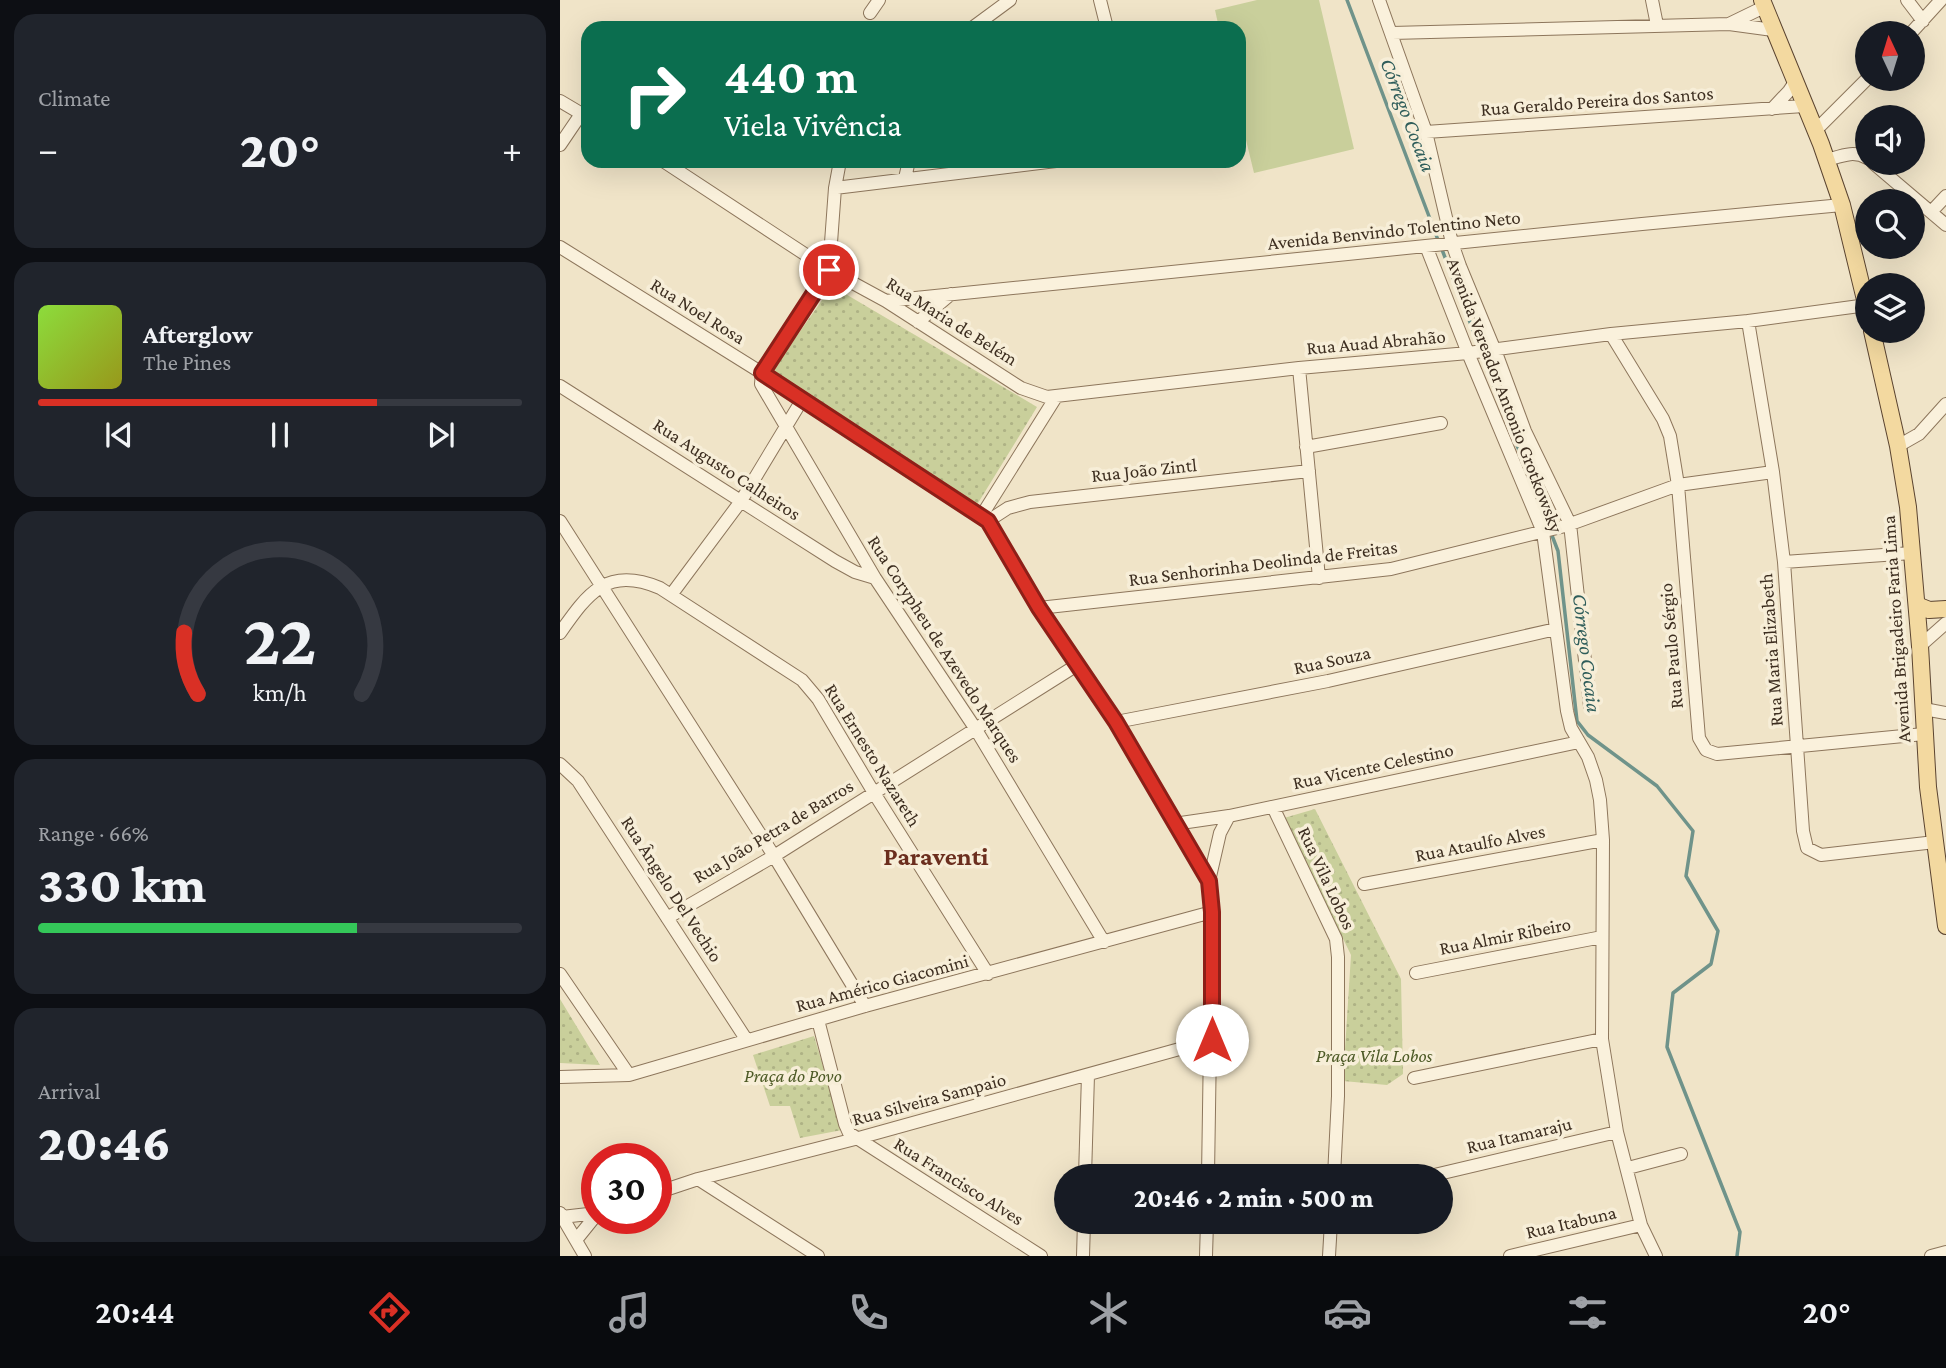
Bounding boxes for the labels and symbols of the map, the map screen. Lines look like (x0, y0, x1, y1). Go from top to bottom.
north arrow (1855, 21, 1925, 91)
water label: Córrego Cocaia (1375, 55, 1441, 175)
street label: Rua Geraldo Pereira dos Santos (1480, 82, 1714, 120)
street label: Avenida Benvindo Tolentino Neto (1267, 206, 1521, 254)
pin (799, 240, 859, 300)
street label: Avenida Vereador Antonio Grotkowsky (1443, 255, 1567, 536)
street label: Rua Maria de Belém (883, 272, 1021, 370)
street label: Rua Noel Rosa (647, 274, 749, 348)
street label: Rua Auad Abrahão (1305, 325, 1447, 359)
street label: Rua Augusto Calheiros (650, 414, 804, 524)
street label: Rua João Zintl (1090, 454, 1198, 486)
street label: Avenida Brigadeiro Faria Lima (1878, 514, 1914, 743)
street label: Rua Corypheu de Azevedo Marques (864, 532, 1026, 766)
street label: Rua Senhorinha Deolinda de Freitas (1127, 536, 1399, 590)
street label: Rua Maria Elizabeth (1755, 573, 1787, 727)
street label: Rua Paulo Sérgio (1655, 582, 1687, 710)
water label: Córrego Cocaia (1568, 592, 1606, 714)
street label: Rua Souza (1292, 642, 1373, 678)
street label: Rua Ernesto Nazareth (821, 680, 925, 830)
street label: Rua Vicente Celestino (1291, 739, 1455, 793)
street label: Rua João Petra de Barros (689, 775, 857, 887)
street label: Rua Ângelo Del Vechio (617, 812, 727, 966)
street label: Rua Ataulfo Alves (1413, 820, 1547, 866)
street label: Rua Vila Lobos (1294, 823, 1360, 933)
district label: Paraventi (883, 842, 989, 871)
street label: Rua Almir Ribeiro (1438, 913, 1572, 959)
street label: Rua Américo Giacomini (793, 950, 971, 1016)
position arrow (1175, 1003, 1249, 1077)
park label: Praça Vila Lobos (1316, 1045, 1432, 1066)
park label: Praça do Povo (744, 1065, 842, 1086)
street label: Rua Silveira Sampaio (850, 1068, 1008, 1130)
street label: Rua Itamaraju (1464, 1113, 1574, 1158)
street label: Rua Francisco Alves (890, 1133, 1028, 1229)
speed limit sign: 30 (581, 1143, 672, 1234)
street label: Rua Itabuna (1524, 1201, 1619, 1243)

